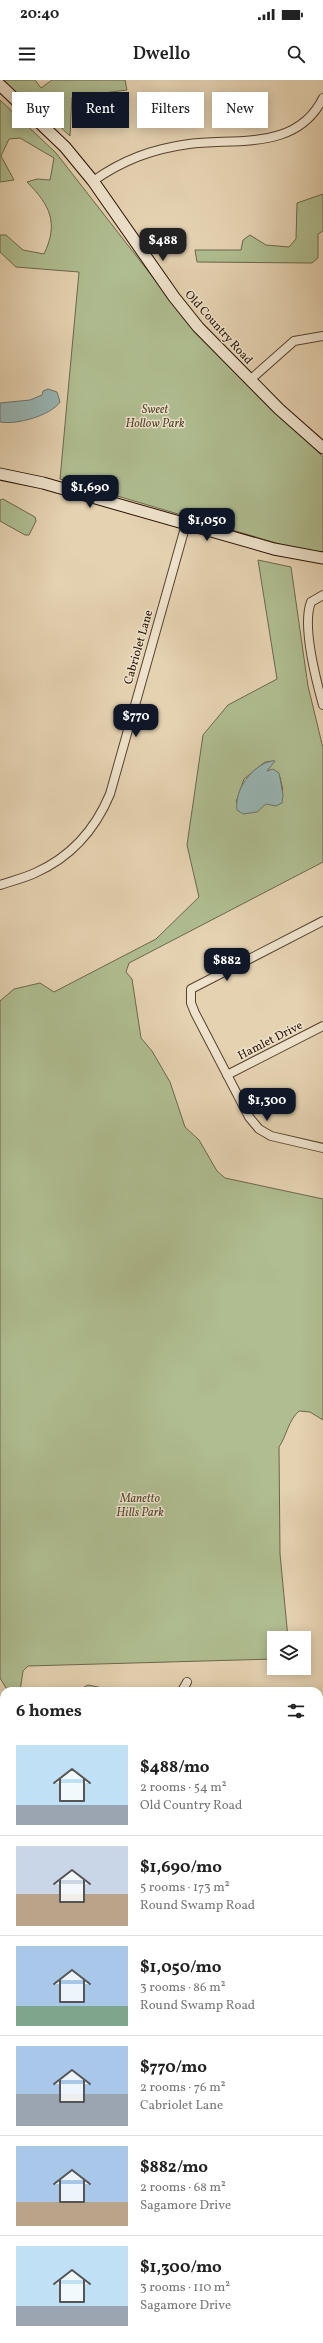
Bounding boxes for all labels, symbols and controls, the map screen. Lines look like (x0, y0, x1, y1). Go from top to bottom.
text: 20:40 (20, 4, 59, 25)
text: Dwello (133, 42, 190, 67)
icon: menu (16, 43, 38, 65)
icon: search (285, 43, 307, 65)
chip: Buy (12, 92, 64, 128)
chip: Rent (72, 92, 129, 128)
chip: Filters (137, 92, 204, 128)
chip: New (212, 92, 268, 128)
pin: $488 (139, 228, 187, 262)
text: $488 (148, 232, 178, 250)
street label: Old Country Road (181, 287, 256, 368)
park label: Sweet Hollow Park (126, 402, 185, 432)
pin: $1,690 (57, 475, 123, 509)
text: $1,690 (71, 479, 109, 497)
pin: $1,050 (174, 508, 240, 542)
text: $1,050 (188, 512, 226, 530)
street label: Cabriolet Lane (121, 608, 157, 686)
pin: $770 (112, 704, 160, 738)
text: $770 (122, 708, 150, 726)
pin: $882 (203, 948, 251, 982)
text: $882 (213, 952, 241, 970)
street label: Hamlet Drive (235, 1018, 306, 1064)
pin: $1,300 (234, 1088, 300, 1122)
text: $1,300 (248, 1092, 286, 1110)
park label: Manetto Hills Park (116, 1491, 164, 1521)
map controls (267, 1631, 311, 1675)
button: layers (267, 1631, 311, 1675)
text: 6 homes (16, 1700, 82, 1723)
icon: filters (285, 1700, 307, 1722)
text: $488/mo (140, 1756, 210, 1779)
icon: home (48, 1761, 96, 1809)
text: 2 rooms · 54 m² (140, 1779, 227, 1797)
text: Old Country Road (140, 1797, 242, 1815)
text: $1,690/mo (140, 1856, 222, 1879)
icon: home (48, 1862, 96, 1910)
text: 5 rooms · 173 m² (140, 1879, 230, 1897)
text: Round Swamp Road (140, 1897, 255, 1915)
text: $1,050/mo (140, 1956, 222, 1979)
icon: home (48, 1962, 96, 2010)
text: 3 rooms · 86 m² (140, 1979, 225, 1997)
text: Round Swamp Road (140, 1997, 255, 2015)
text: $770/mo (140, 2056, 207, 2079)
icon: home (48, 2062, 96, 2110)
text: 2 rooms · 76 m² (140, 2079, 225, 2097)
text: Cabriolet Lane (140, 2097, 223, 2115)
text: $882/mo (140, 2156, 208, 2179)
icon: home (48, 2162, 96, 2210)
text: 2 rooms · 68 m² (140, 2179, 226, 2197)
text: Sagamore Drive (140, 2197, 231, 2215)
text: $1,300/mo (140, 2256, 222, 2279)
icon: home (48, 2262, 96, 2310)
text: 3 rooms · 110 m² (140, 2279, 230, 2297)
text: Sagamore Drive (140, 2297, 231, 2315)

